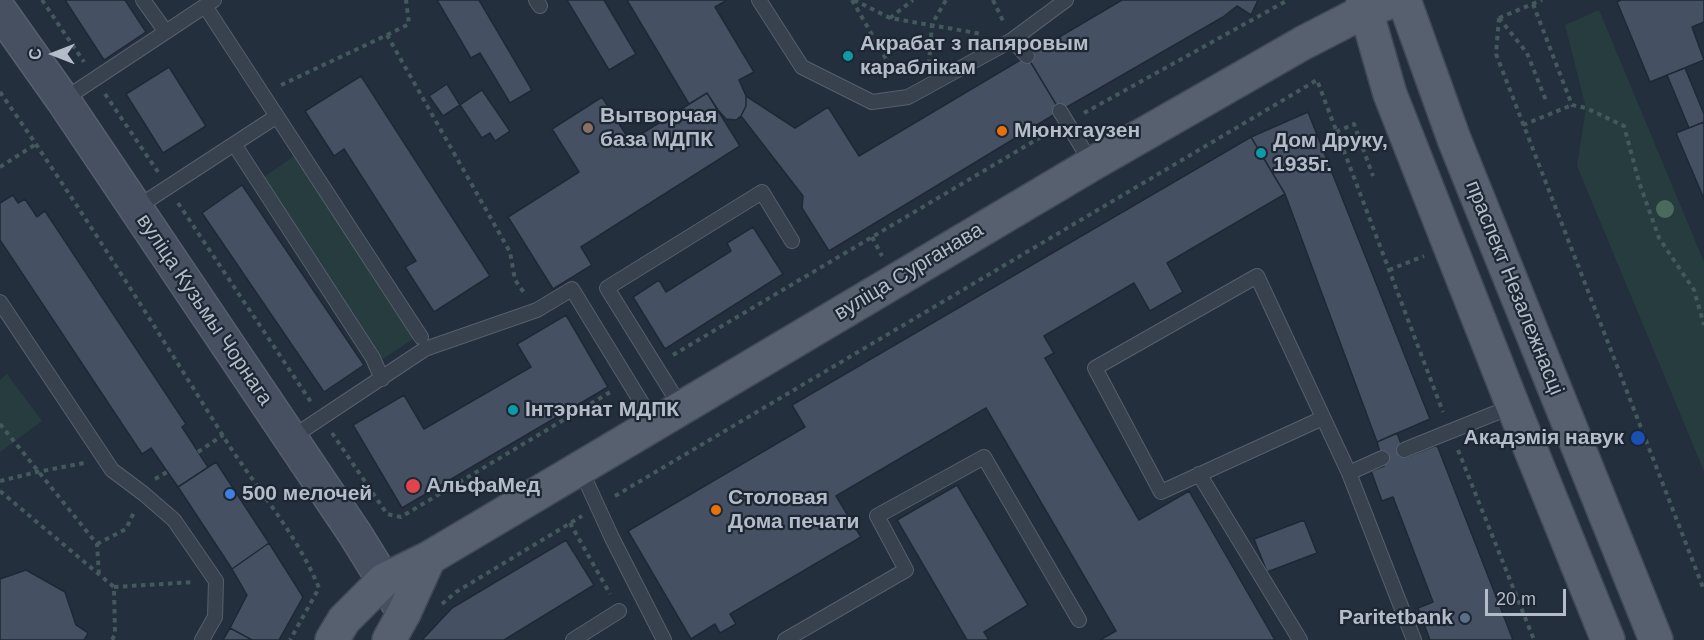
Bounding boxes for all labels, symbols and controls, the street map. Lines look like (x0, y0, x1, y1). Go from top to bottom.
north arrow (24, 24, 84, 84)
place label: Акрабат з папяровым караблікам (860, 31, 1089, 81)
text: С (27, 48, 44, 60)
marker: Акрабат з папяровым караблікам (841, 49, 855, 63)
place label: Вытворчая база МДПК (600, 103, 717, 153)
place label: Мюнхгаузен (1014, 118, 1140, 144)
marker: Вытворчая база МДПК (581, 121, 595, 135)
marker: Мюнхгаузен (995, 124, 1009, 138)
place label: Дом Друку, 1935г. (1273, 128, 1388, 178)
marker: Дом Друку, 1935г. (1254, 146, 1268, 160)
street label: праспект Незалежнасці (1459, 177, 1569, 399)
street label: вуліца Кузьмы Чорнага (131, 210, 277, 410)
street label: вуліца Сурганава (830, 218, 988, 326)
place label: Інтэрнат МДПК (525, 397, 679, 423)
marker: Інтэрнат МДПК (506, 403, 520, 417)
place label: Акадэмія навук (1464, 425, 1624, 451)
marker: Акадэмія навук (1629, 429, 1647, 447)
place label: АльфаМед (426, 473, 540, 499)
marker: АльфаМед (404, 477, 422, 495)
place label: 500 мелочей (242, 481, 372, 507)
place label: Столовая Дома печати (728, 485, 859, 535)
marker: 500 мелочей (223, 487, 237, 501)
marker: Столовая Дома печати (709, 503, 723, 517)
scale bar (1488, 577, 1569, 615)
text: 20 m (1496, 589, 1536, 609)
place label: Paritetbank (1339, 605, 1453, 631)
marker: Paritetbank (1458, 611, 1472, 625)

